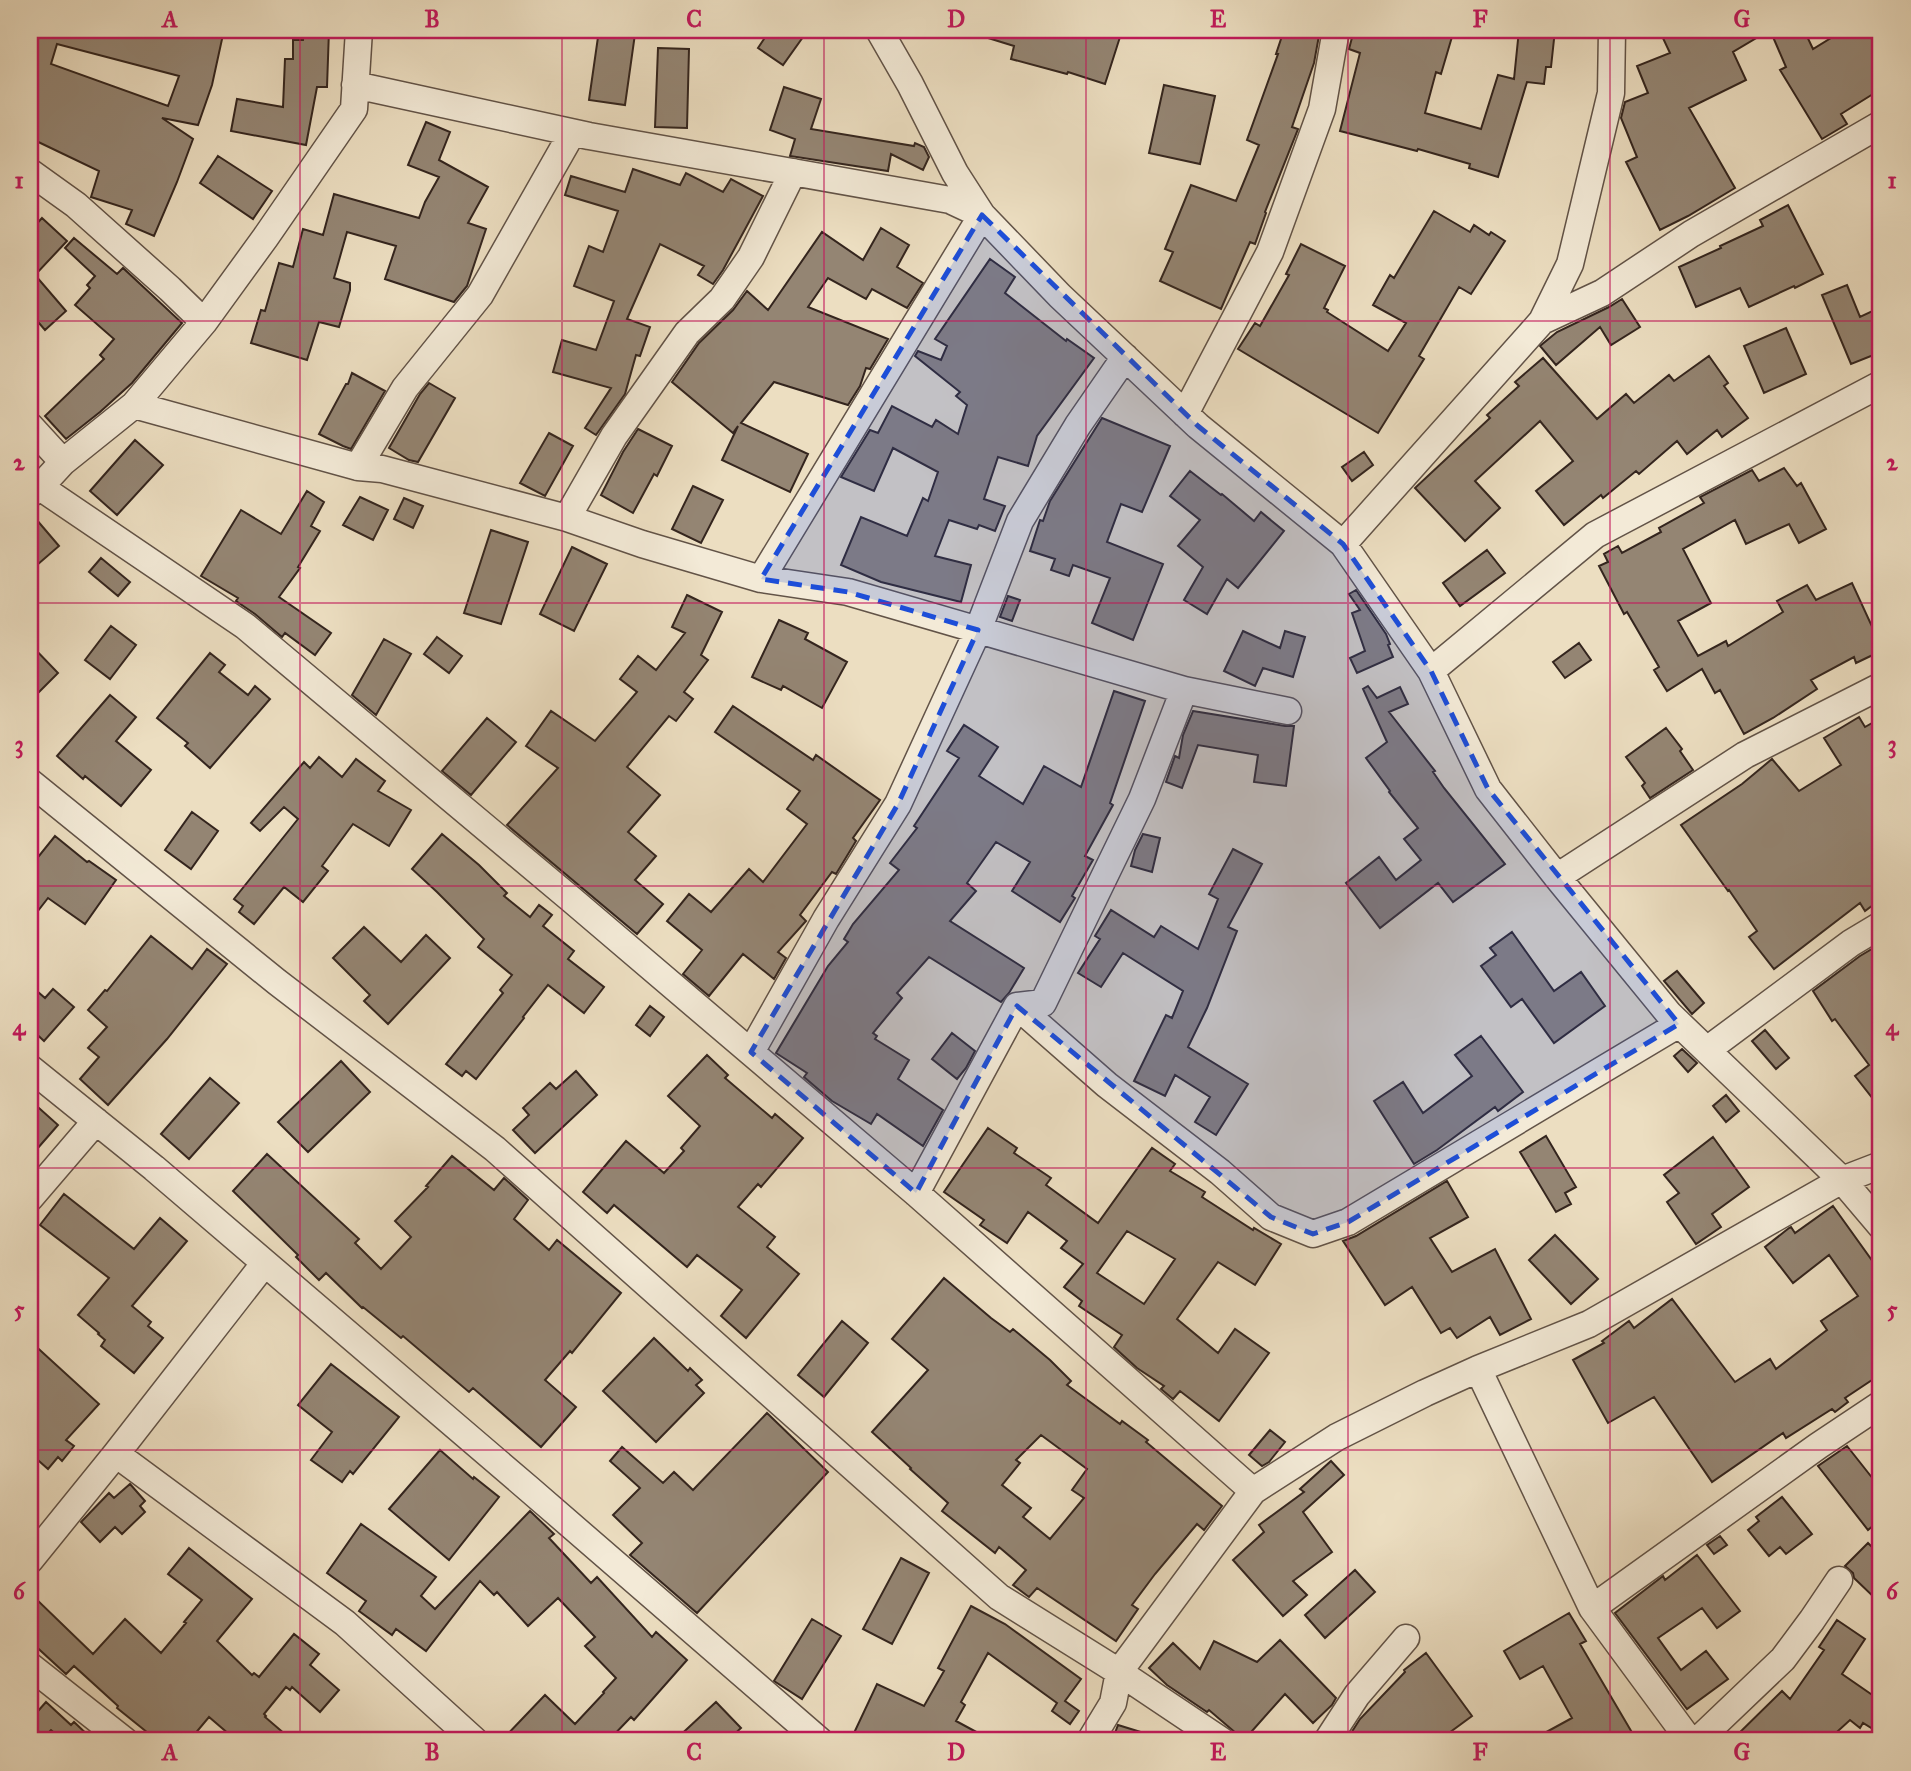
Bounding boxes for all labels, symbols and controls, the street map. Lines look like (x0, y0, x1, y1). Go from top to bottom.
text: A (160, 5, 178, 33)
text: B (424, 5, 440, 33)
text: C (686, 5, 702, 33)
text: D (947, 5, 965, 33)
text: E (1210, 5, 1227, 33)
text: F (1472, 5, 1488, 33)
text: G (1734, 5, 1751, 33)
text: 1 (14, 166, 24, 194)
text: 1 (1887, 166, 1897, 194)
text: 2 (13, 448, 25, 476)
text: 2 (1886, 448, 1898, 476)
text: 3 (14, 730, 24, 759)
text: 3 (1887, 730, 1897, 759)
text: 4 (13, 1013, 27, 1041)
text: 4 (1886, 1013, 1900, 1041)
text: 5 (14, 1295, 25, 1323)
text: 5 (1887, 1295, 1898, 1323)
text: 6 (13, 1577, 26, 1605)
text: 6 (1886, 1577, 1899, 1605)
text: A (160, 1738, 178, 1766)
text: B (424, 1738, 440, 1766)
text: C (686, 1738, 702, 1766)
text: D (947, 1738, 965, 1766)
text: E (1210, 1738, 1227, 1766)
text: F (1472, 1738, 1488, 1766)
text: G (1734, 1738, 1751, 1766)

